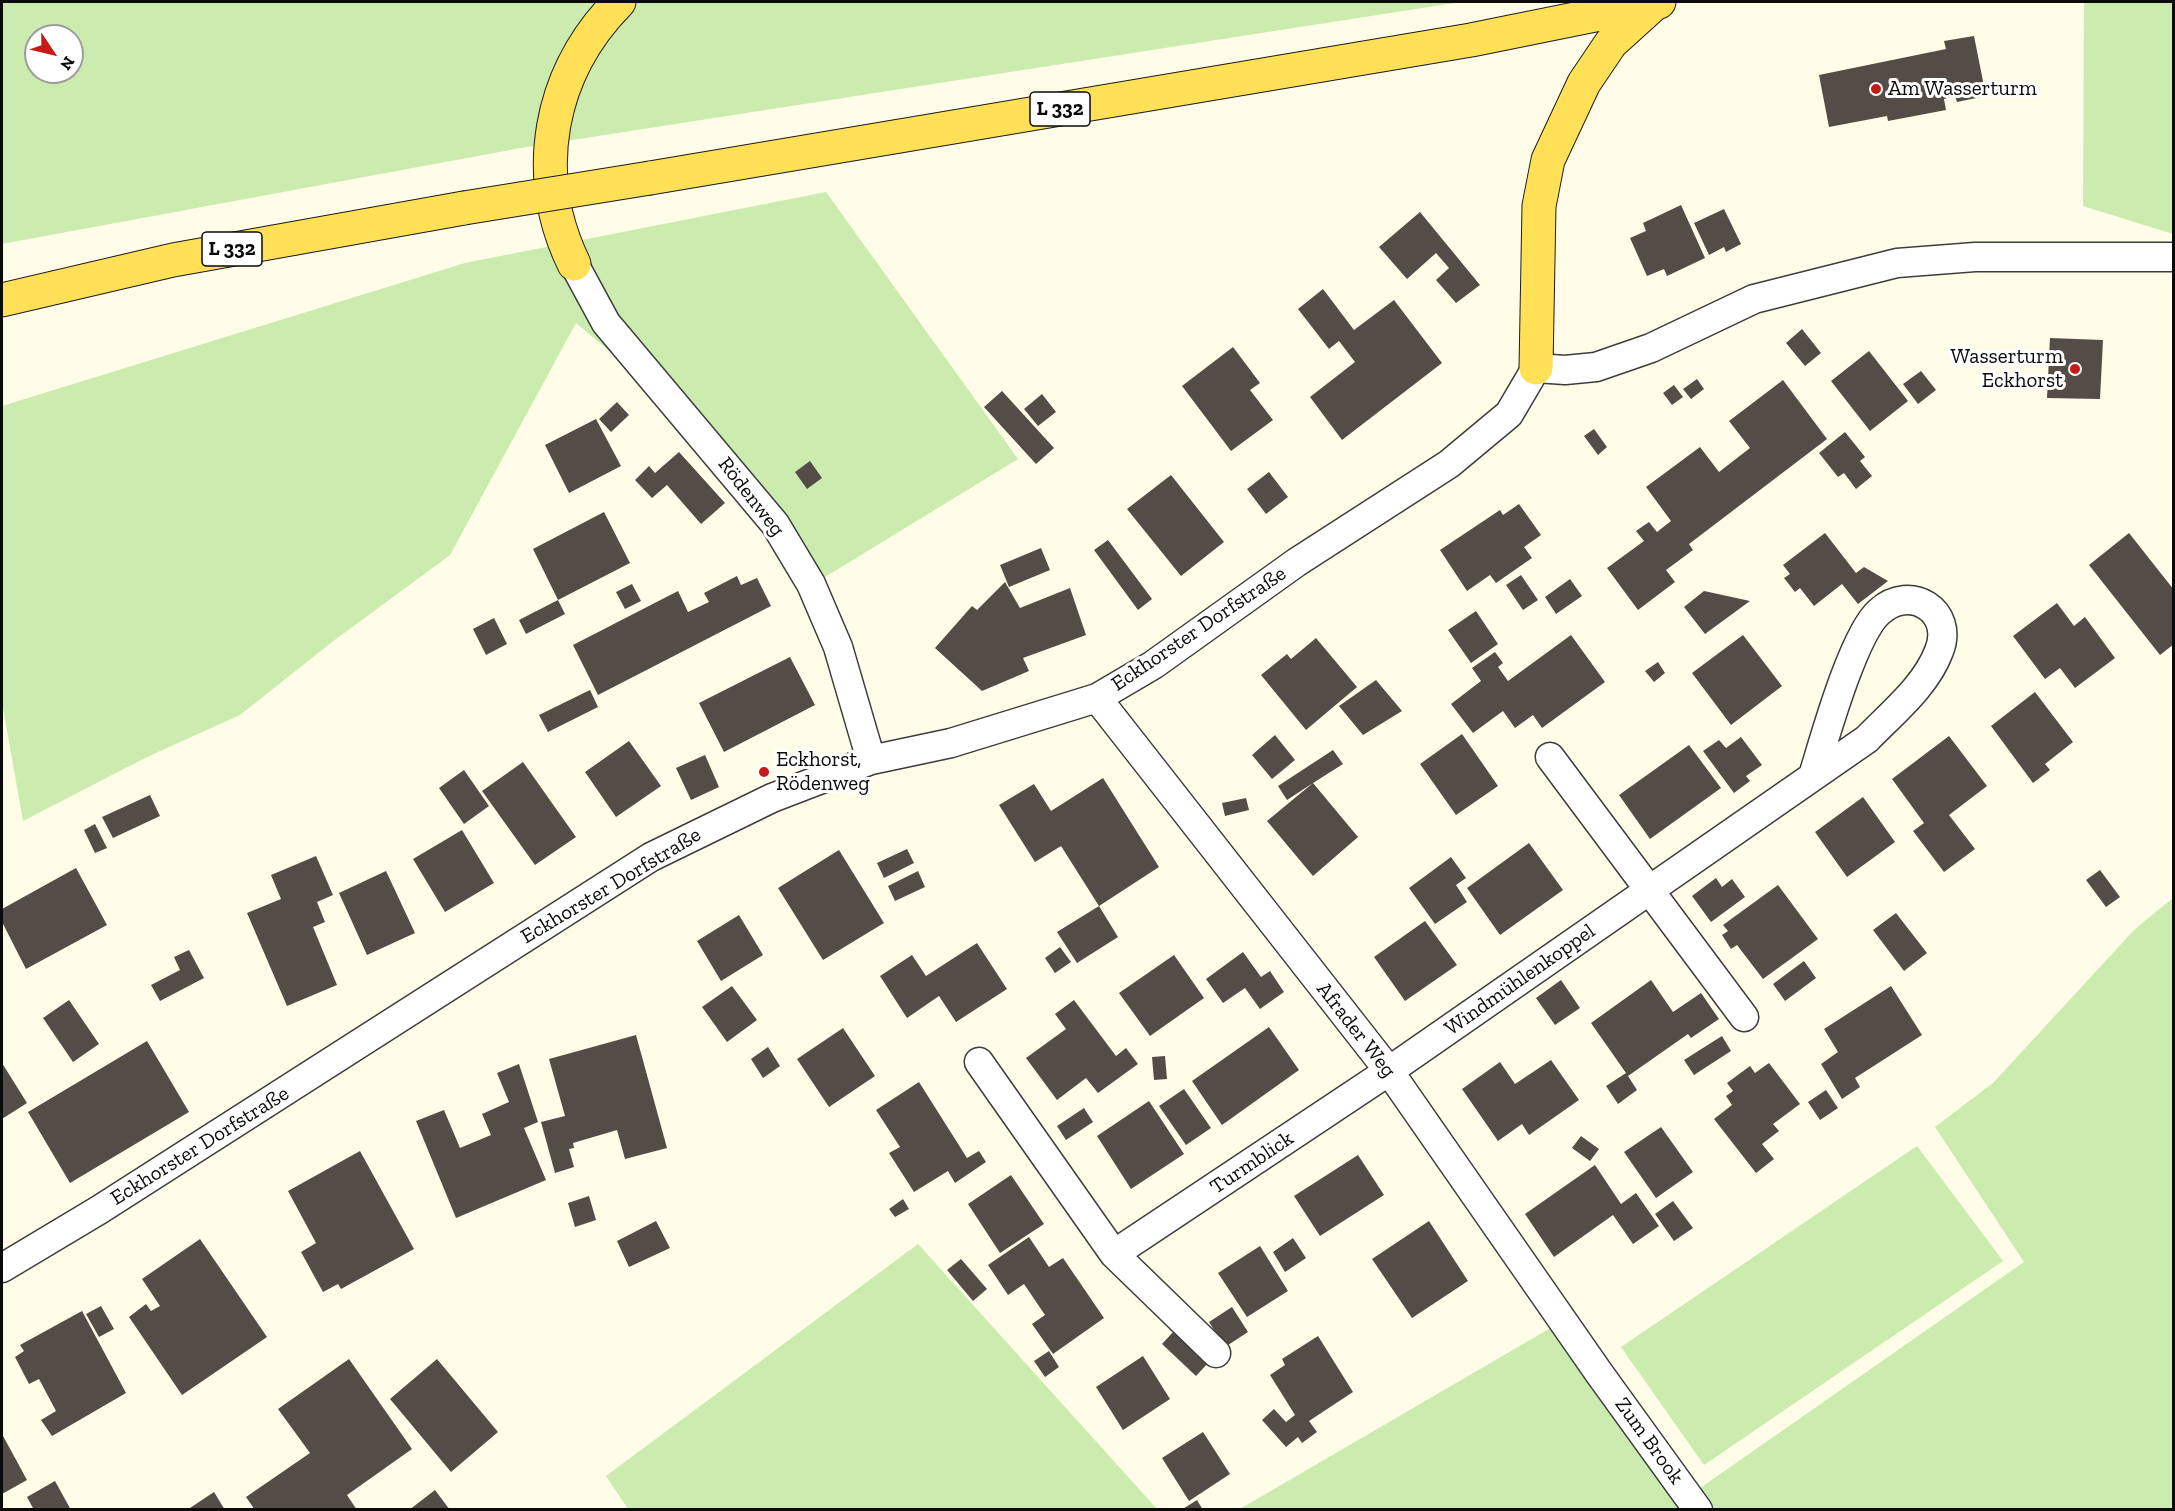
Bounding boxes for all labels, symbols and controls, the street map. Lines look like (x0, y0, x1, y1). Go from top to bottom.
north arrow (24, 24, 84, 84)
text: N (56, 53, 79, 74)
place label: Am Wasserturm (1888, 76, 2037, 102)
marker: Am Wasserturm (1869, 82, 1883, 96)
road number: L 332 (1030, 92, 1090, 126)
road number: L 332 (202, 232, 262, 266)
place label: Wasserturm Eckhorst (1951, 344, 2063, 394)
marker: Wasserturm Eckhorst (2068, 362, 2082, 376)
street label: Rödenweg (712, 452, 790, 542)
street label: Eckhorster Dorfstraße (1107, 561, 1291, 697)
place label: Eckhorst, Rödenweg (776, 747, 870, 797)
marker: Eckhorst, Rödenweg (757, 765, 771, 779)
street label: Eckhorster Dorfstraße (516, 822, 706, 950)
street label: Windmühlenkoppel (1440, 919, 1600, 1041)
street label: Afrader Weg (1311, 977, 1401, 1083)
street label: Eckhorster Dorfstraße (106, 1081, 294, 1211)
street label: Turmblick (1206, 1126, 1298, 1200)
street label: Zum Brook (1609, 1393, 1689, 1489)

